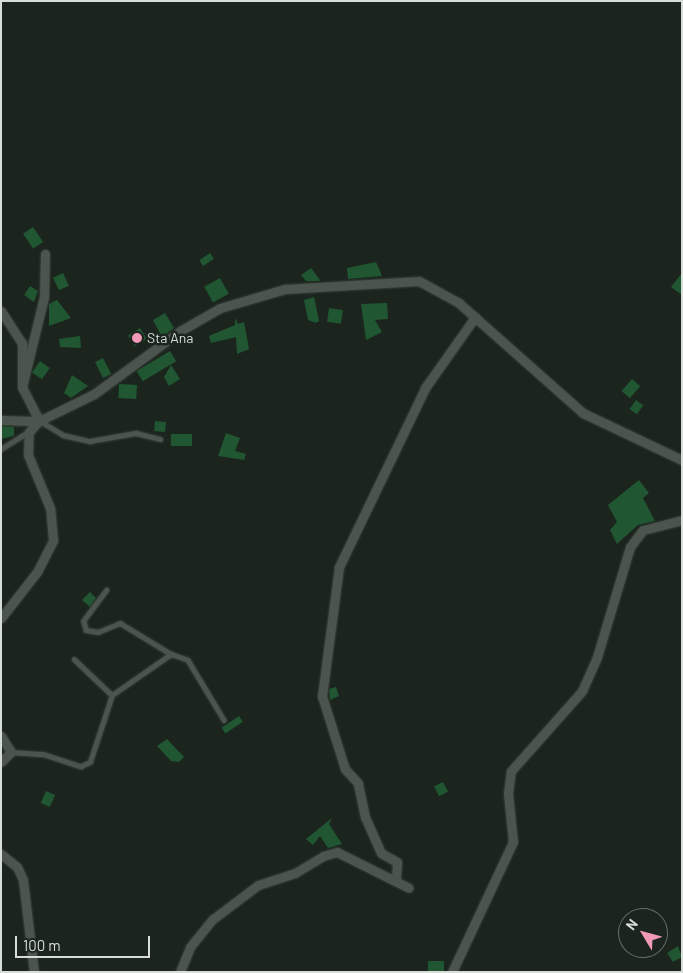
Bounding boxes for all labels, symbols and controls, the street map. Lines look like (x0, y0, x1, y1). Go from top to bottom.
place label: Sta Ana (147, 330, 193, 346)
marker: Sta Ana (131, 332, 143, 344)
north arrow (618, 908, 668, 958)
text: N (622, 915, 641, 933)
scale bar (18, 926, 152, 958)
text: 100 m (23, 936, 61, 954)

